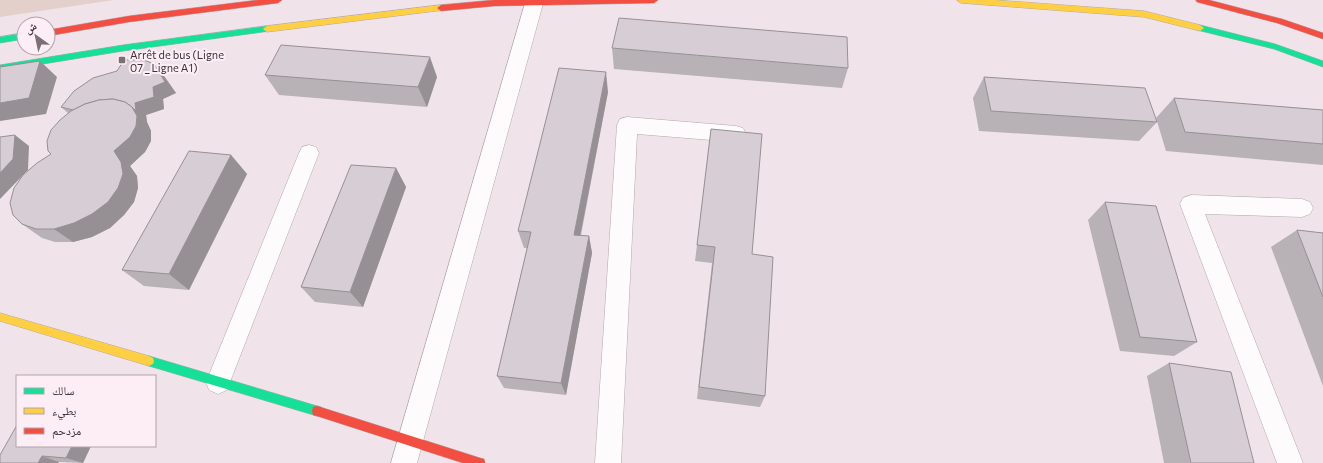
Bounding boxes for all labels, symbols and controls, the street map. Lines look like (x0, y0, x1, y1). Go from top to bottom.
north arrow (16, 16, 56, 56)
text: ش (22, 18, 40, 38)
place label: Arrêt de bus (Ligne 07 _ Ligne A1) (130, 48, 224, 74)
marker: Arrêt de bus (Ligne 07 _ Ligne A1) (117, 55, 127, 65)
legend (16, 375, 156, 447)
text: سالك (52, 383, 74, 397)
text: بطيء (52, 403, 76, 421)
text: مزدحم (52, 423, 81, 439)

